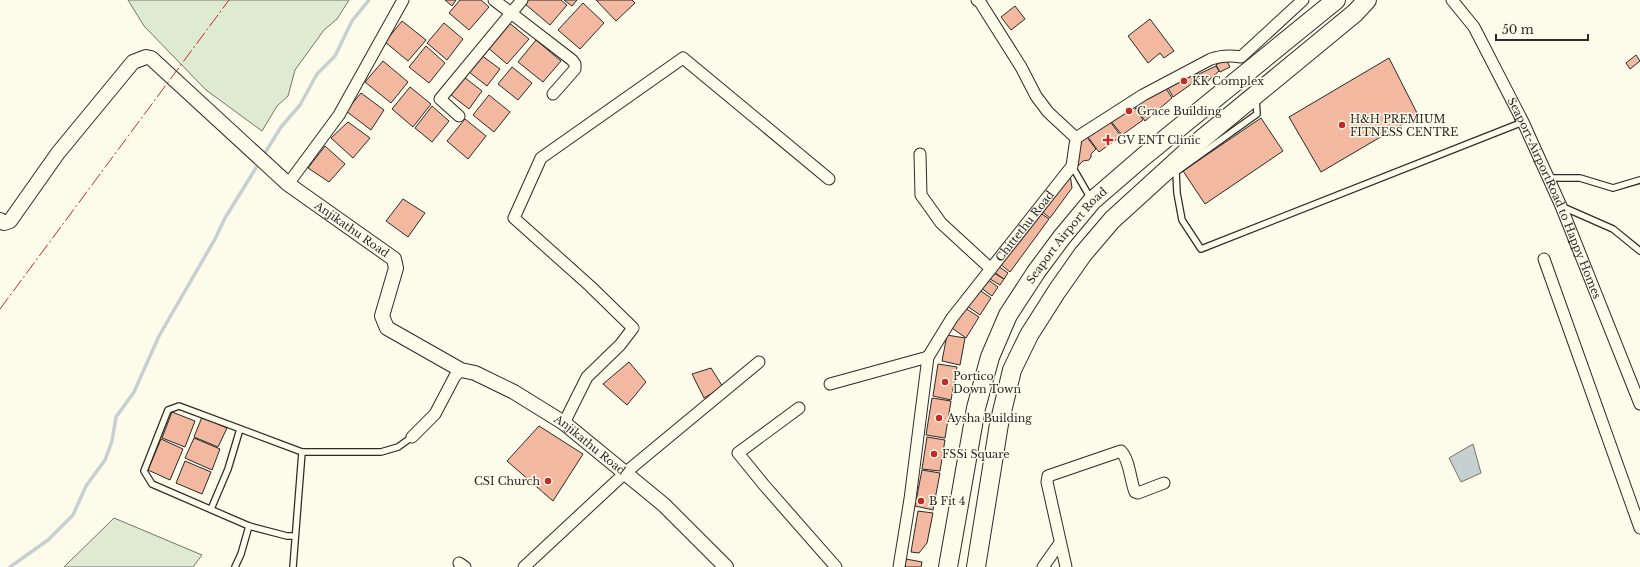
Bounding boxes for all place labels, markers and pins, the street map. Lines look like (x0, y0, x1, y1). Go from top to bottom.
place label: KK Complex (1192, 74, 1264, 88)
marker: KK Complex (1179, 76, 1189, 86)
place label: Grace Building (1137, 104, 1222, 118)
marker: Grace Building (1124, 106, 1134, 116)
place label: H&H PREMIUM FITNESS CENTRE (1350, 112, 1458, 139)
marker: H&H PREMIUM FITNESS CENTRE (1337, 120, 1347, 130)
place label: GV ENT Clinic (1117, 133, 1201, 147)
marker: GV ENT Clinic (1102, 134, 1114, 146)
place label: Portico Down Town (953, 369, 1021, 396)
marker: Portico Down Town (940, 377, 950, 387)
place label: Aysha Building (946, 411, 1032, 425)
marker: Aysha Building (934, 413, 944, 423)
place label: FSSi Square (942, 447, 1010, 461)
marker: FSSi Square (929, 449, 939, 459)
place label: CSI Church (474, 474, 540, 488)
marker: CSI Church (543, 476, 553, 486)
place label: B Fit 4 (929, 494, 965, 508)
marker: B Fit 4 (916, 496, 926, 506)

